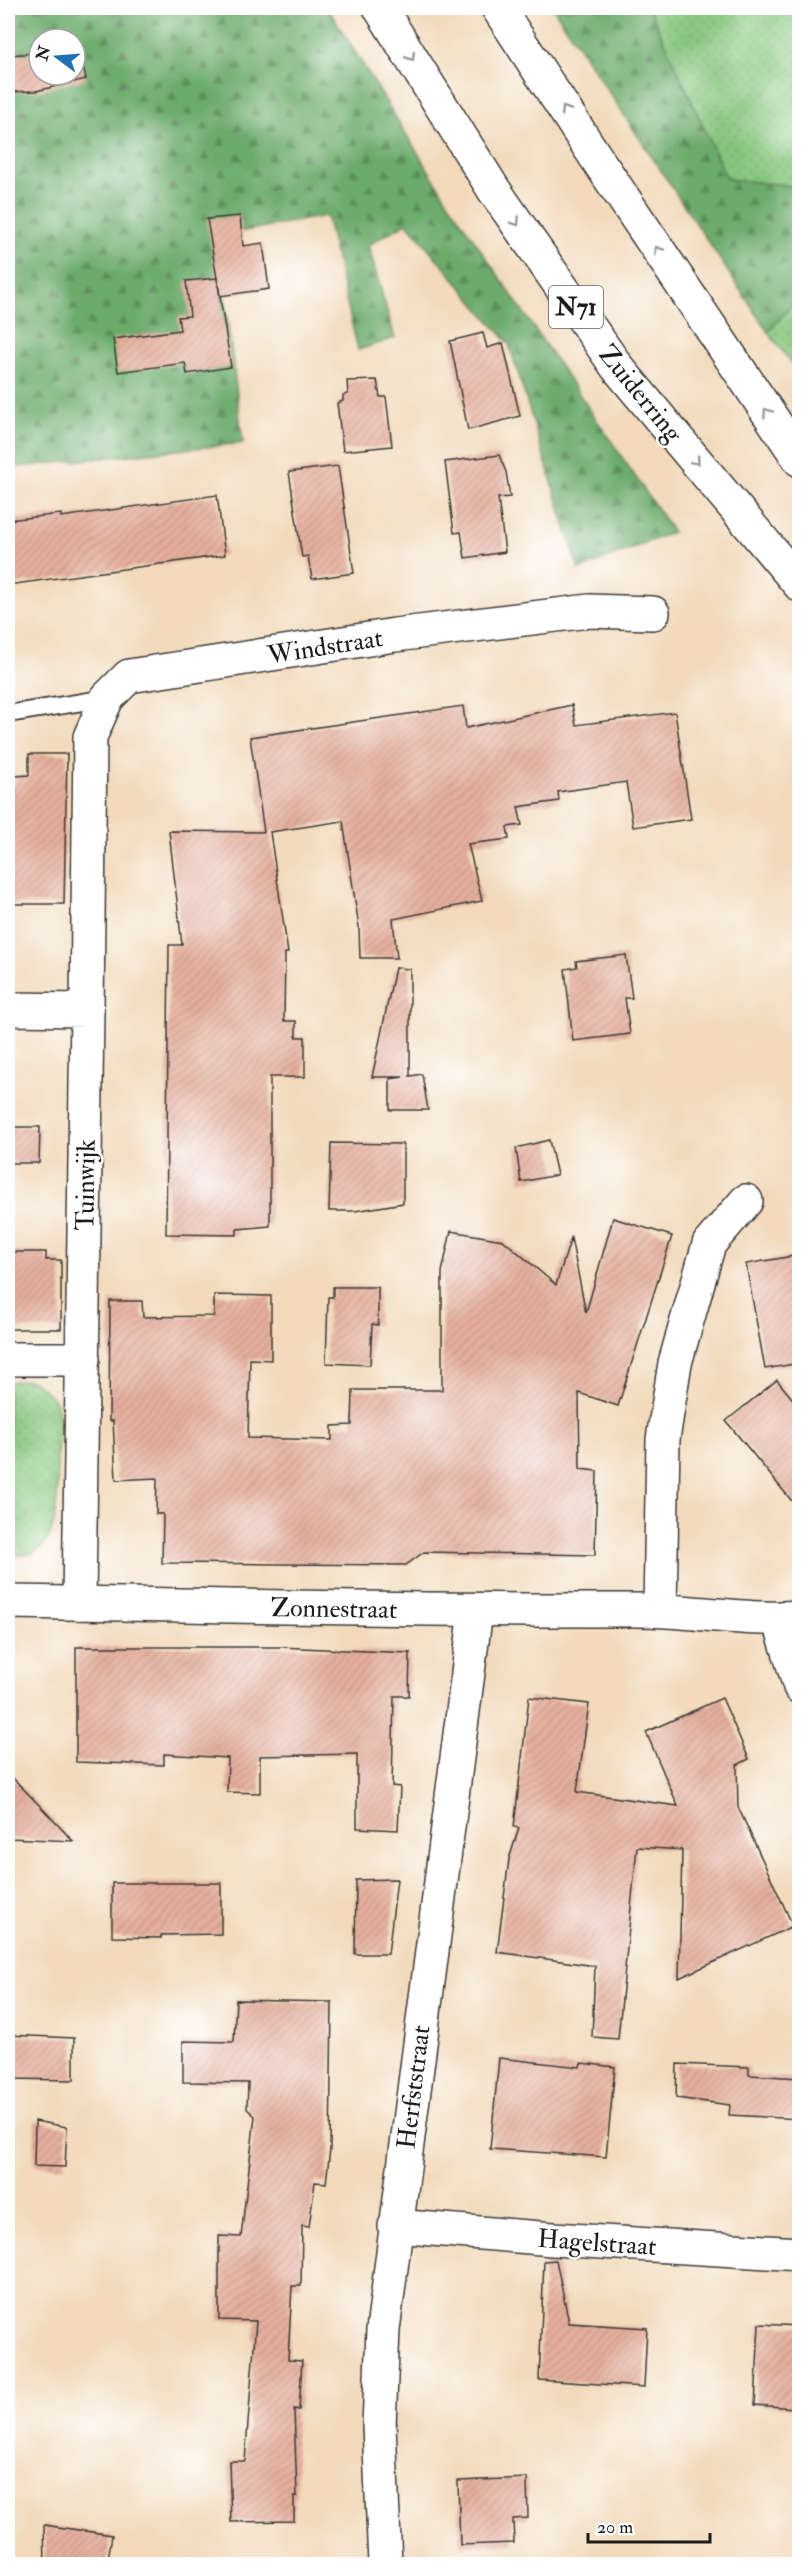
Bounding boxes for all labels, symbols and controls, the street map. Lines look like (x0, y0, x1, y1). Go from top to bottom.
north arrow (27, 27, 87, 87)
text: N (32, 43, 55, 64)
one-way arrow (404, 51, 416, 61)
one-way arrow (561, 106, 572, 117)
one-way arrow (509, 215, 520, 226)
one-way arrow (654, 246, 665, 257)
road number: N71 (549, 286, 603, 328)
street label: Zuiderring (591, 339, 690, 450)
one-way arrow (763, 407, 774, 418)
one-way arrow (689, 454, 700, 465)
street label: Windstraat (264, 622, 385, 672)
street label: Tuinwijk (69, 1139, 103, 1231)
street label: Zonnestraat (270, 1592, 398, 1626)
street label: Herfststraat (391, 2024, 437, 2151)
street label: Hagelstraat (536, 2223, 657, 2263)
scale bar (588, 2506, 710, 2544)
text: 20 m (597, 2516, 633, 2539)

